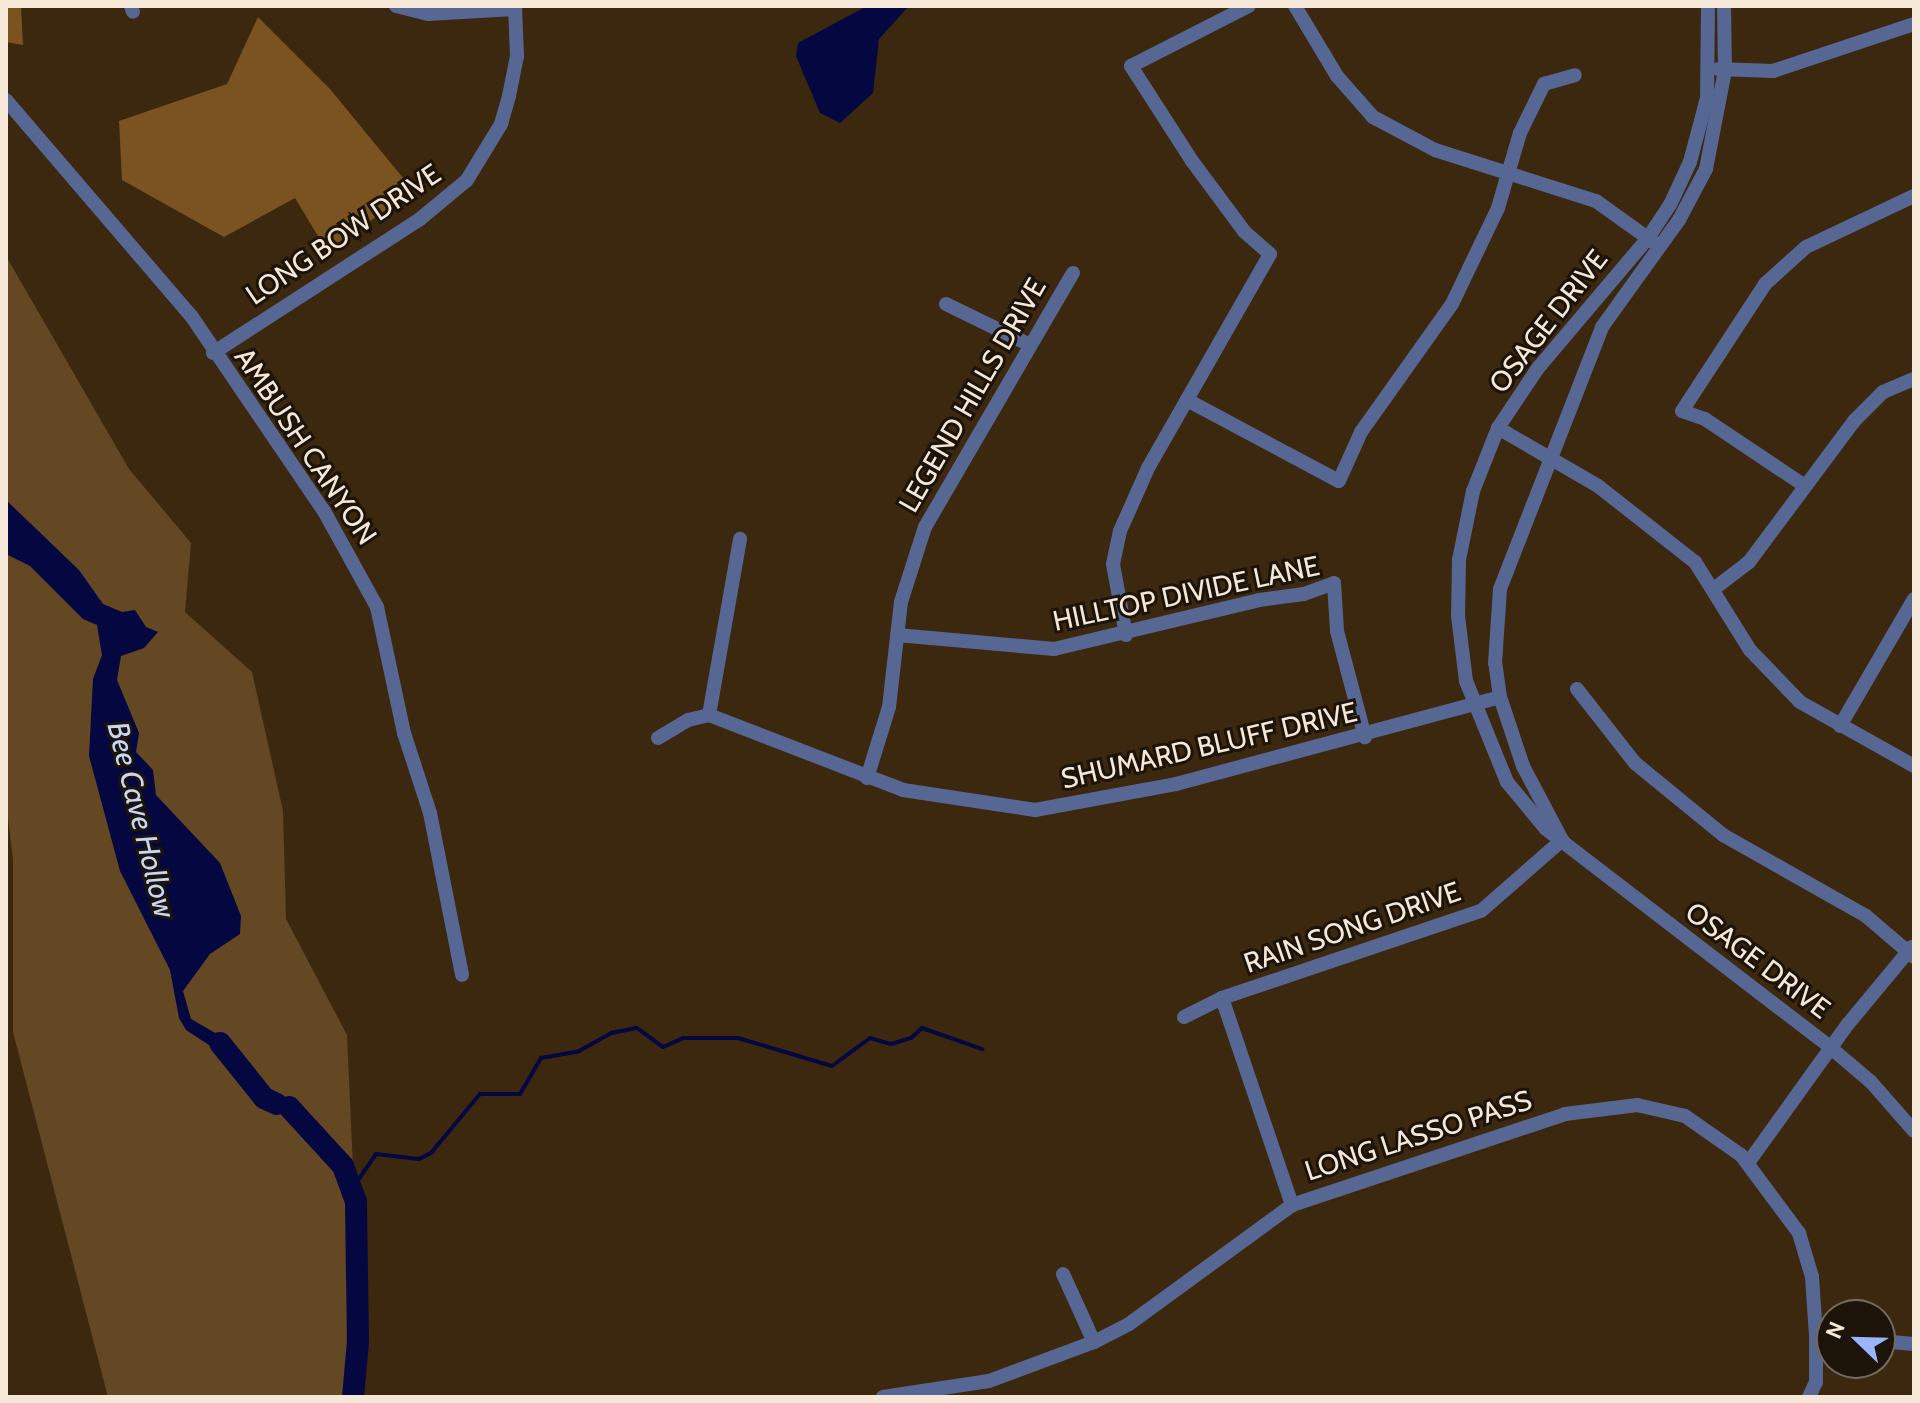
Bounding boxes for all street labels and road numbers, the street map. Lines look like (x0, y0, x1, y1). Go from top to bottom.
street label: LONG BOW DRIVE (239, 156, 447, 312)
street label: OSAGE DRIVE (1482, 243, 1614, 399)
street label: LEGEND HILLS DRIVE (891, 272, 1053, 518)
street label: AMBUSH CANYON (228, 341, 384, 551)
street label: HILLTOP DIVIDE LANE (1050, 548, 1322, 638)
street label: SHUMARD BLUFF DRIVE (1058, 695, 1360, 795)
street label: RAIN SONG DRIVE (1239, 874, 1465, 980)
street label: OSAGE DRIVE (1679, 895, 1837, 1025)
street label: LONG LASSO PASS (1300, 1082, 1536, 1188)

